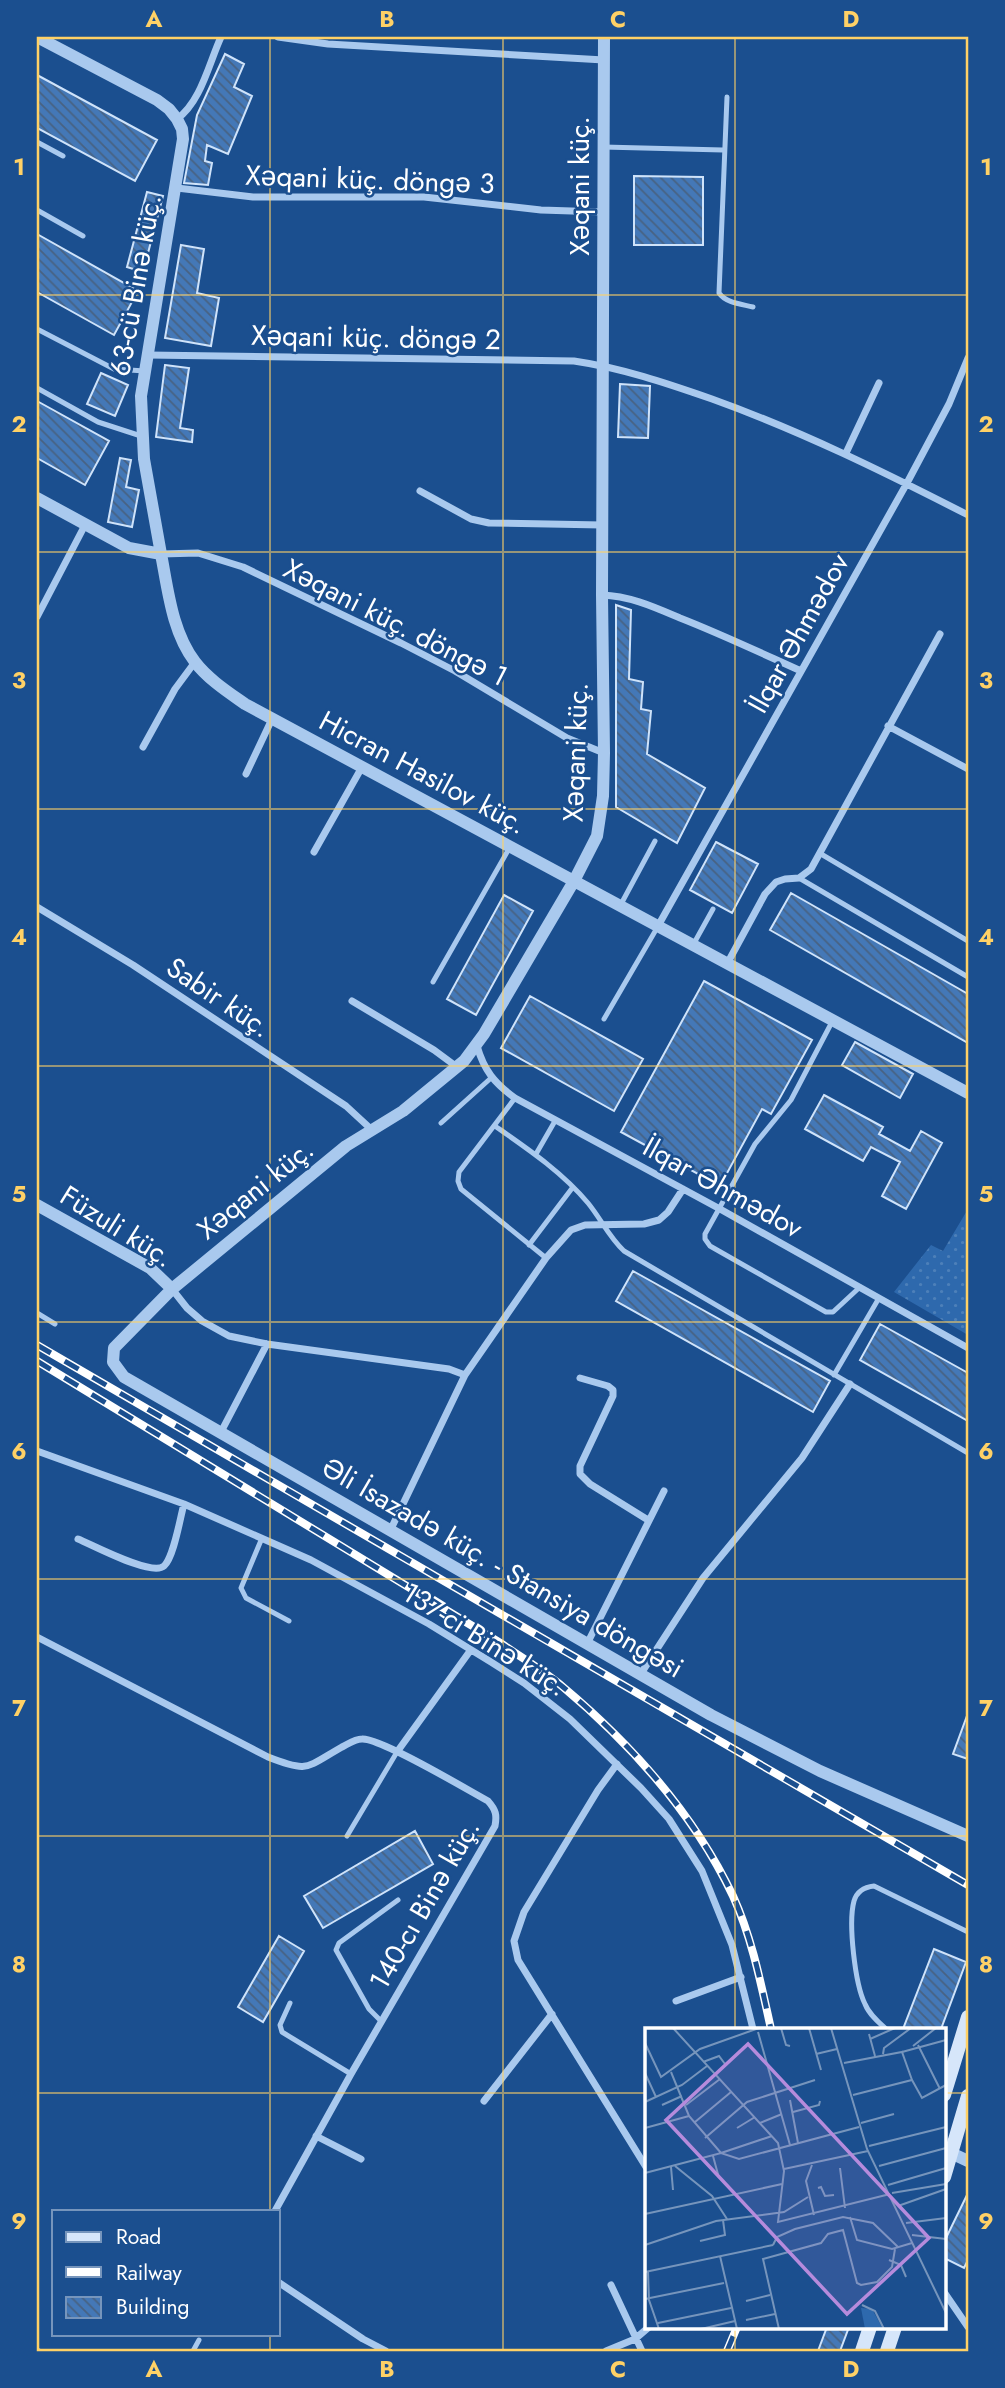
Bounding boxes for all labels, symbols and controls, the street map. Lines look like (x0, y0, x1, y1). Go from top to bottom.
text: A (145, 2, 163, 36)
text: B (379, 2, 395, 36)
text: C (610, 2, 626, 36)
text: D (843, 2, 860, 36)
street label: Xəqani küç. (559, 116, 600, 256)
text: 1 (13, 150, 25, 184)
text: 1 (980, 150, 992, 184)
street label: Xəqani küç. döngə 3 (245, 155, 495, 204)
street label: 63-cü Binə küç. (99, 191, 172, 379)
street label: Xəqani küç. döngə 2 (251, 315, 501, 360)
text: 2 (11, 407, 27, 441)
text: 2 (978, 407, 994, 441)
street label: İlqar Əhmədov (738, 545, 860, 721)
street label: Xəqani küç. döngə 1 (277, 548, 515, 697)
text: 3 (12, 663, 26, 697)
text: 3 (979, 663, 993, 697)
street label: Xəqani küç. (553, 681, 598, 823)
street label: Hicran Hasilov küç. (312, 700, 534, 844)
text: 4 (11, 920, 27, 954)
text: 4 (978, 920, 994, 954)
street label: Sabir küç. (158, 947, 279, 1048)
street label: İlqar Əhmədov (635, 1127, 811, 1249)
street label: Xəqani küç. (188, 1129, 323, 1249)
street label: Füzuli küç. (52, 1175, 181, 1277)
text: 5 (12, 1177, 26, 1211)
text: 5 (979, 1177, 993, 1211)
text: 6 (11, 1434, 27, 1468)
text: 6 (978, 1434, 994, 1468)
street label: Əli İsazadə küç. - Stansiya döngəsi (314, 1447, 691, 1688)
street label: 137-ci Binə küç. (394, 1572, 575, 1706)
text: 7 (12, 1691, 26, 1725)
text: 7 (979, 1691, 993, 1725)
street label: 140-cı Binə küç. (359, 1811, 490, 1997)
text: 8 (12, 1947, 26, 1981)
text: 8 (979, 1947, 993, 1981)
inset map (645, 2028, 946, 2328)
text: 9 (11, 2204, 27, 2238)
text: 9 (978, 2204, 994, 2238)
legend (52, 2210, 280, 2336)
text: Road (116, 2222, 161, 2252)
text: Railway (116, 2258, 182, 2288)
text: Building (116, 2292, 189, 2322)
text: A (145, 2352, 163, 2386)
text: B (379, 2352, 395, 2386)
text: C (610, 2352, 626, 2386)
text: D (843, 2352, 860, 2386)

